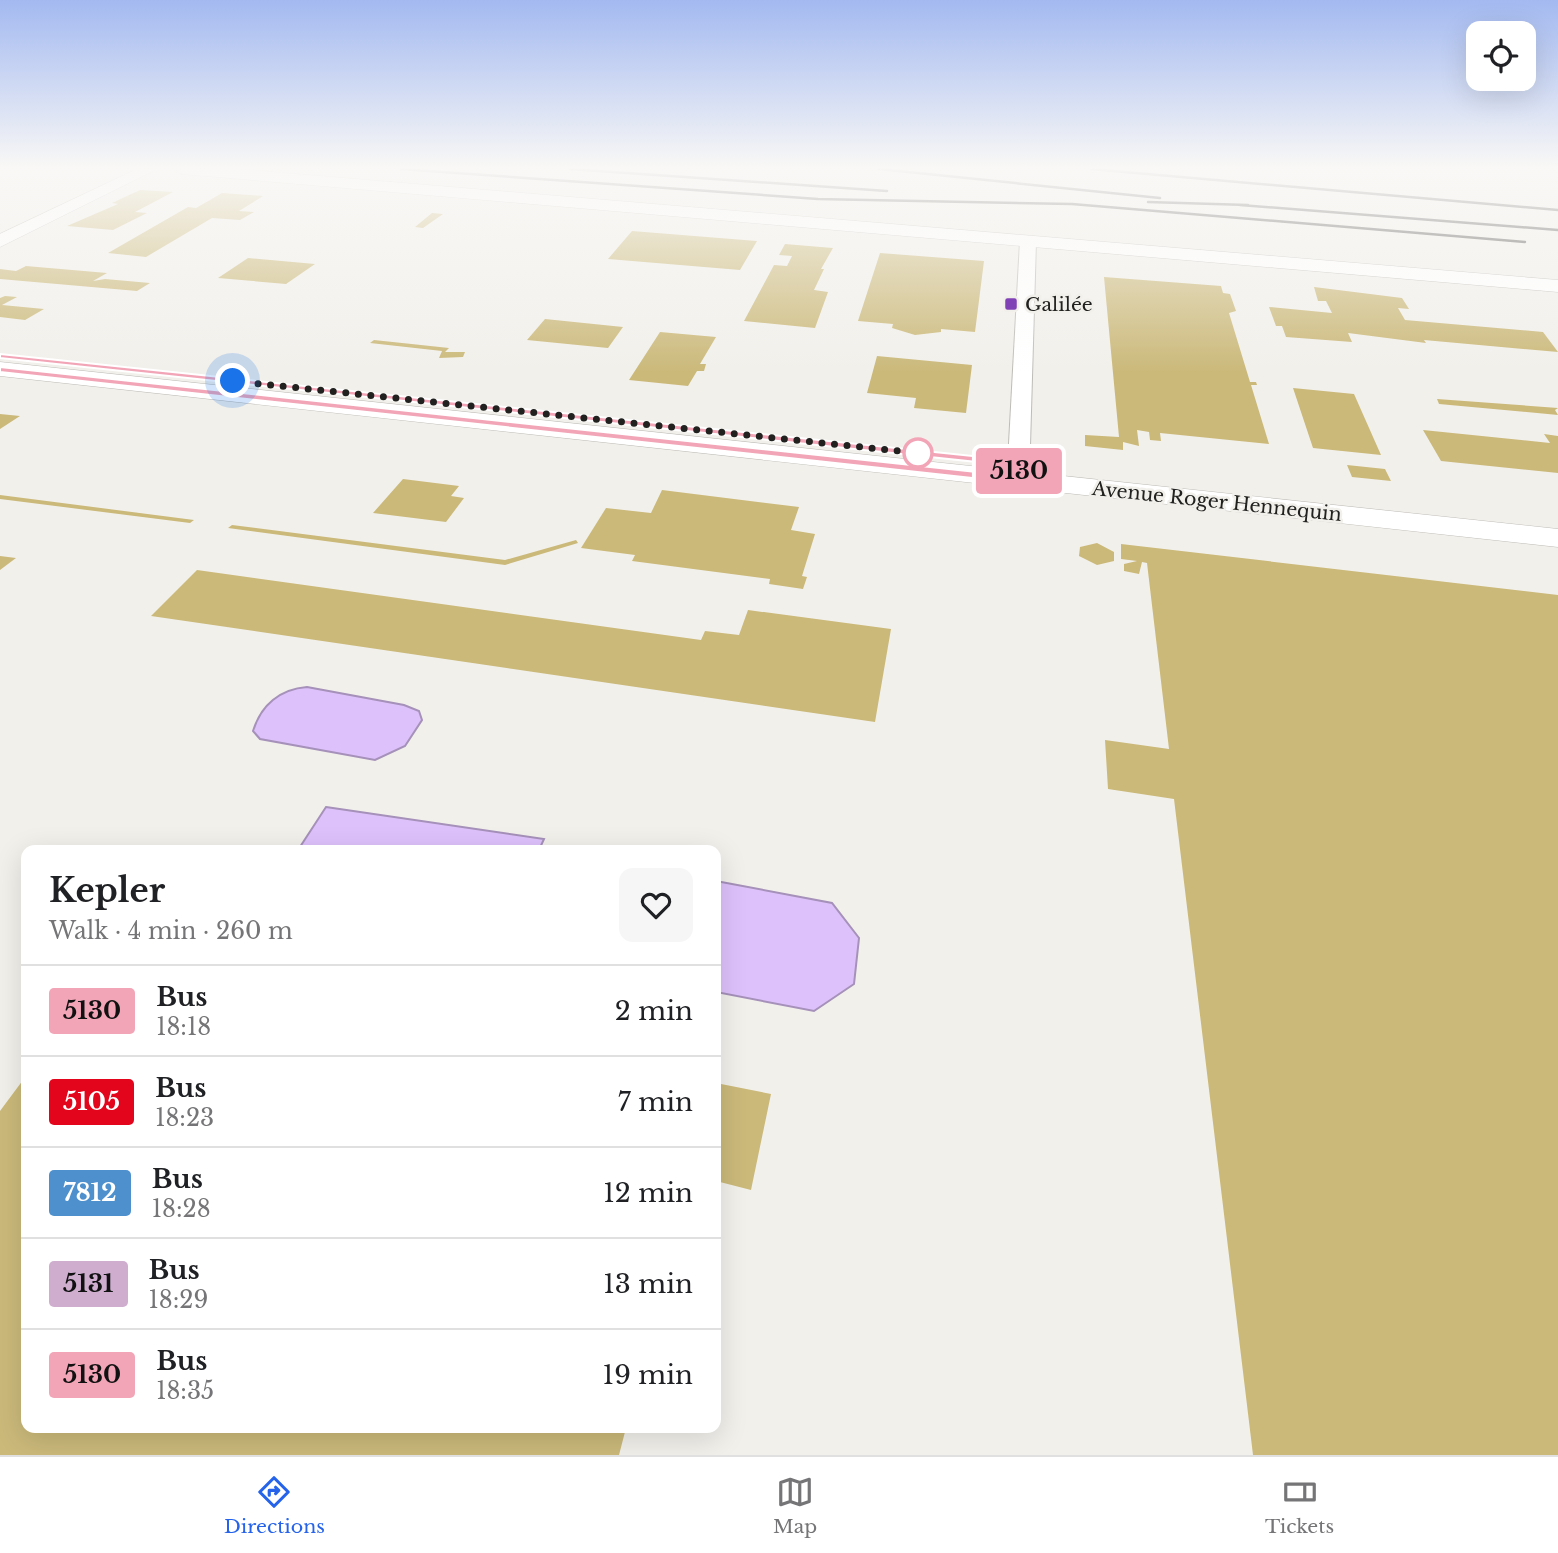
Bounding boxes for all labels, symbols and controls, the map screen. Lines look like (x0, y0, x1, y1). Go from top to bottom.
map controls (1466, 21, 1536, 91)
button: locate (1466, 21, 1536, 91)
place label: Galilée (1025, 293, 1093, 316)
marker: Galilée (1003, 296, 1019, 312)
your location (215, 363, 250, 398)
unlabelled marker (903, 438, 933, 468)
line badge: 5130 (970, 448, 1068, 494)
text: 5130 (990, 456, 1048, 485)
street label: Avenue Roger Hennequin (1090, 477, 1343, 526)
button: heart (619, 868, 693, 942)
text: Kepler (49, 870, 165, 911)
text: Walk · 4 min · 260 m (49, 917, 293, 945)
text: Bus (156, 981, 207, 1013)
text: 2 min (615, 995, 693, 1027)
text: 5130 (63, 996, 121, 1025)
text: 18:18 (156, 1013, 211, 1041)
text: Bus (155, 1072, 206, 1104)
text: 7 min (618, 1086, 693, 1118)
text: 5105 (63, 1087, 120, 1116)
text: 18:23 (155, 1104, 214, 1132)
text: Bus (152, 1163, 203, 1195)
text: 12 min (603, 1177, 693, 1209)
text: 7812 (63, 1178, 117, 1207)
text: 18:28 (152, 1195, 211, 1223)
text: Bus (149, 1254, 200, 1286)
text: 13 min (603, 1268, 693, 1300)
text: 5131 (63, 1269, 114, 1298)
text: 18:29 (149, 1286, 208, 1314)
text: Bus (156, 1345, 207, 1377)
text: 19 min (603, 1359, 693, 1391)
text: 5130 (63, 1360, 121, 1389)
text: 18:35 (156, 1377, 214, 1405)
tab: Directions (224, 1473, 325, 1538)
tab: Map (773, 1473, 817, 1538)
tab: Tickets (1265, 1473, 1334, 1538)

